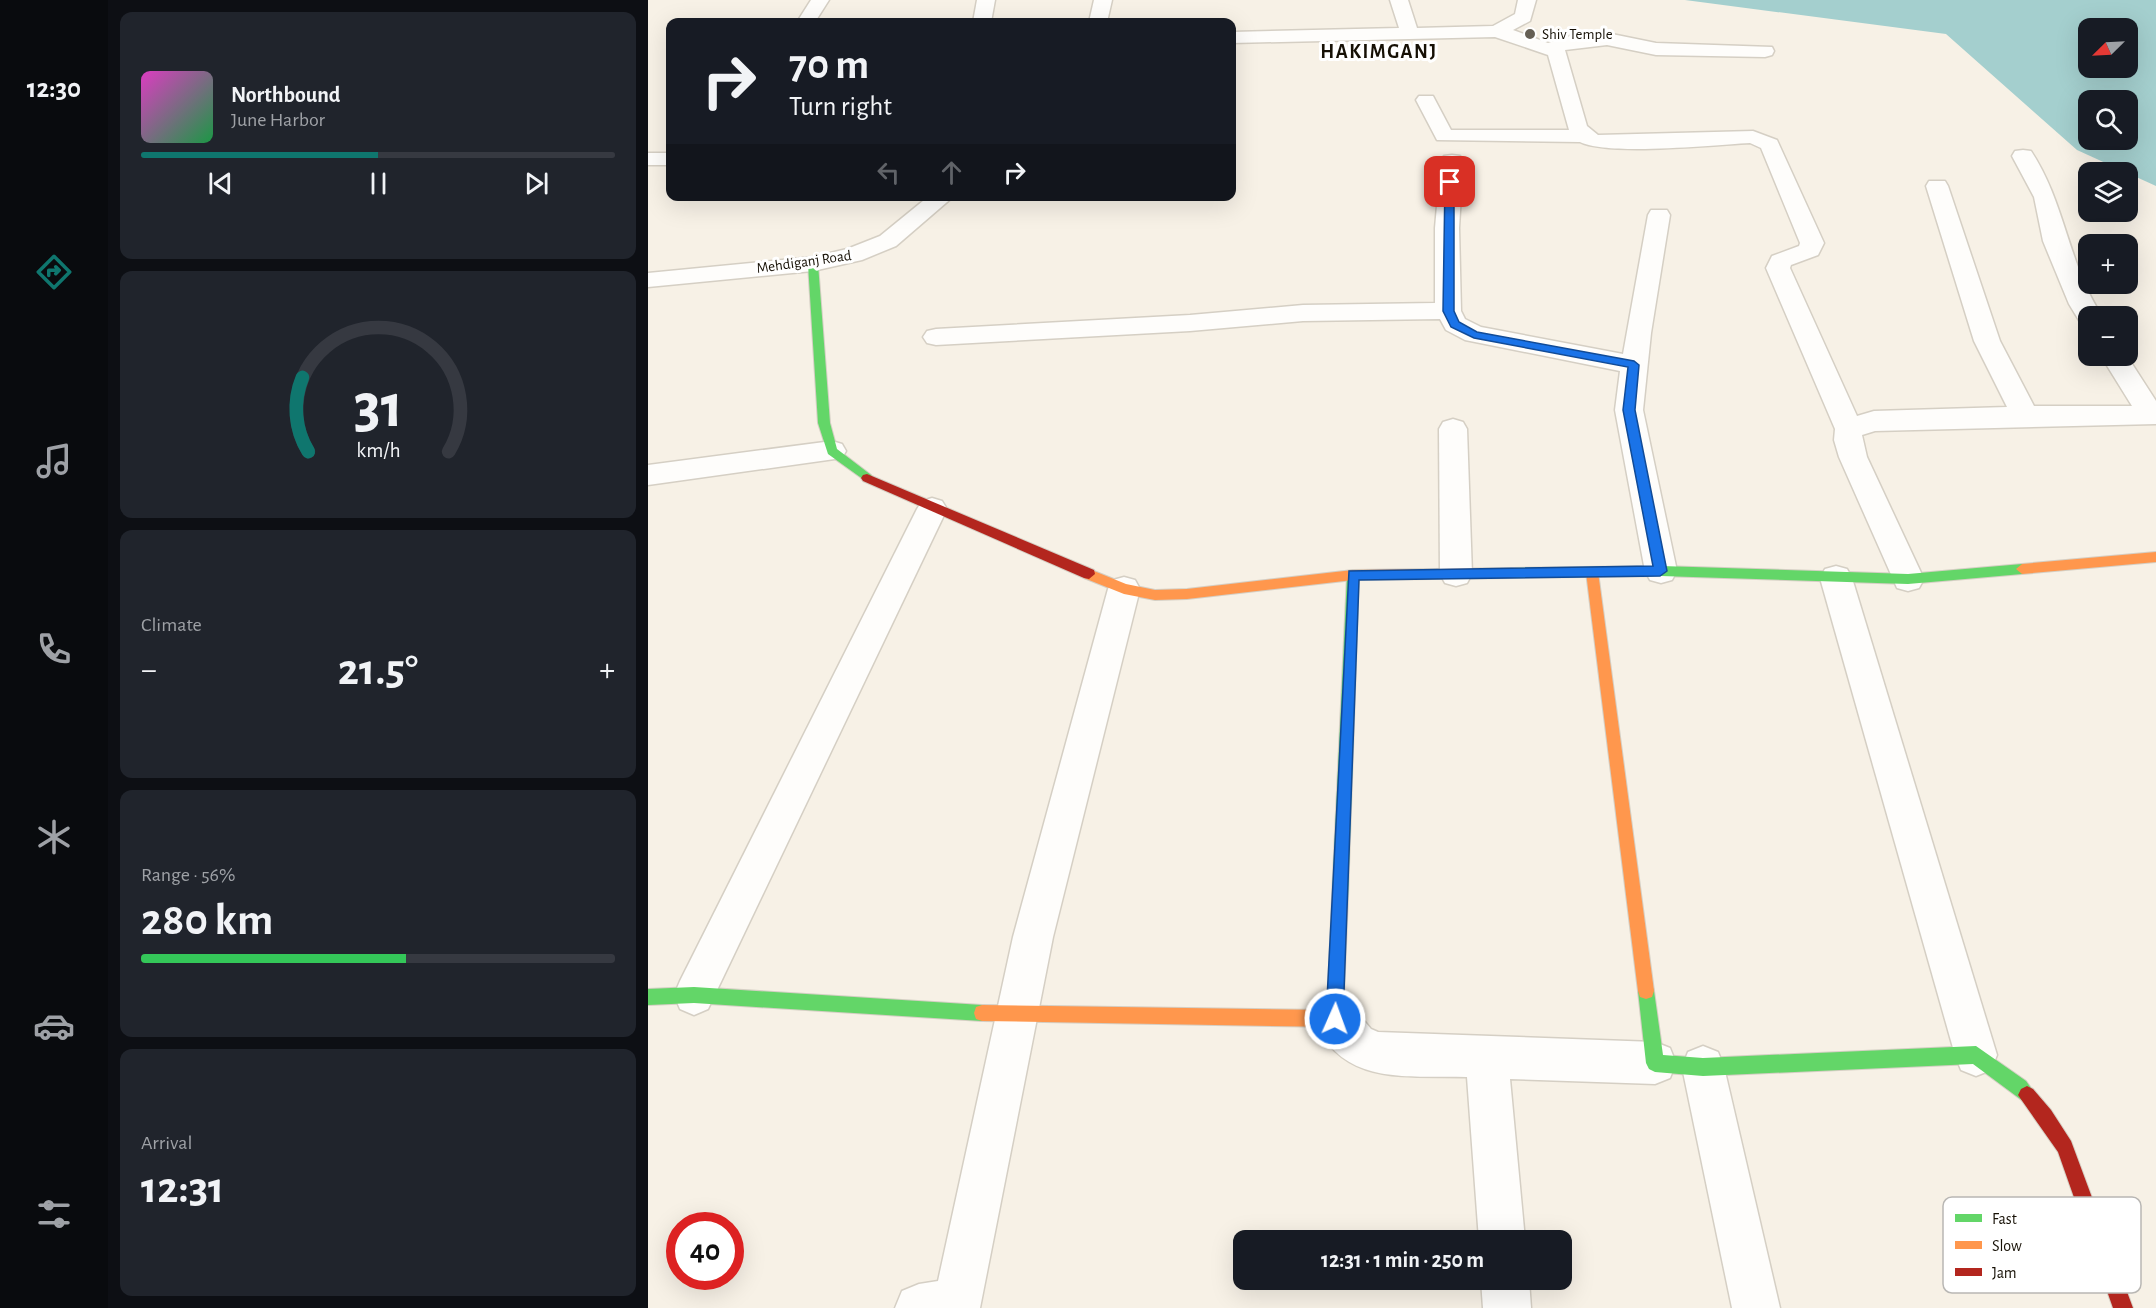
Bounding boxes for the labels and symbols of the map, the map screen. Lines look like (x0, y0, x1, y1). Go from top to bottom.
north arrow (2078, 18, 2138, 78)
marker: Shiv Temple (1523, 27, 1537, 41)
place label: Shiv Temple (1542, 27, 1613, 42)
district label: HAKIMGANJ (1320, 42, 1438, 62)
pin (1424, 156, 1475, 207)
street label: Mehdiganj Road (756, 248, 853, 276)
position arrow (1303, 987, 1367, 1051)
legend (1943, 1197, 2141, 1293)
text: Fast (1992, 1211, 2017, 1227)
speed limit sign: 40 (666, 1212, 744, 1290)
text: Slow (1992, 1238, 2022, 1254)
text: Jam (1992, 1265, 2017, 1281)

